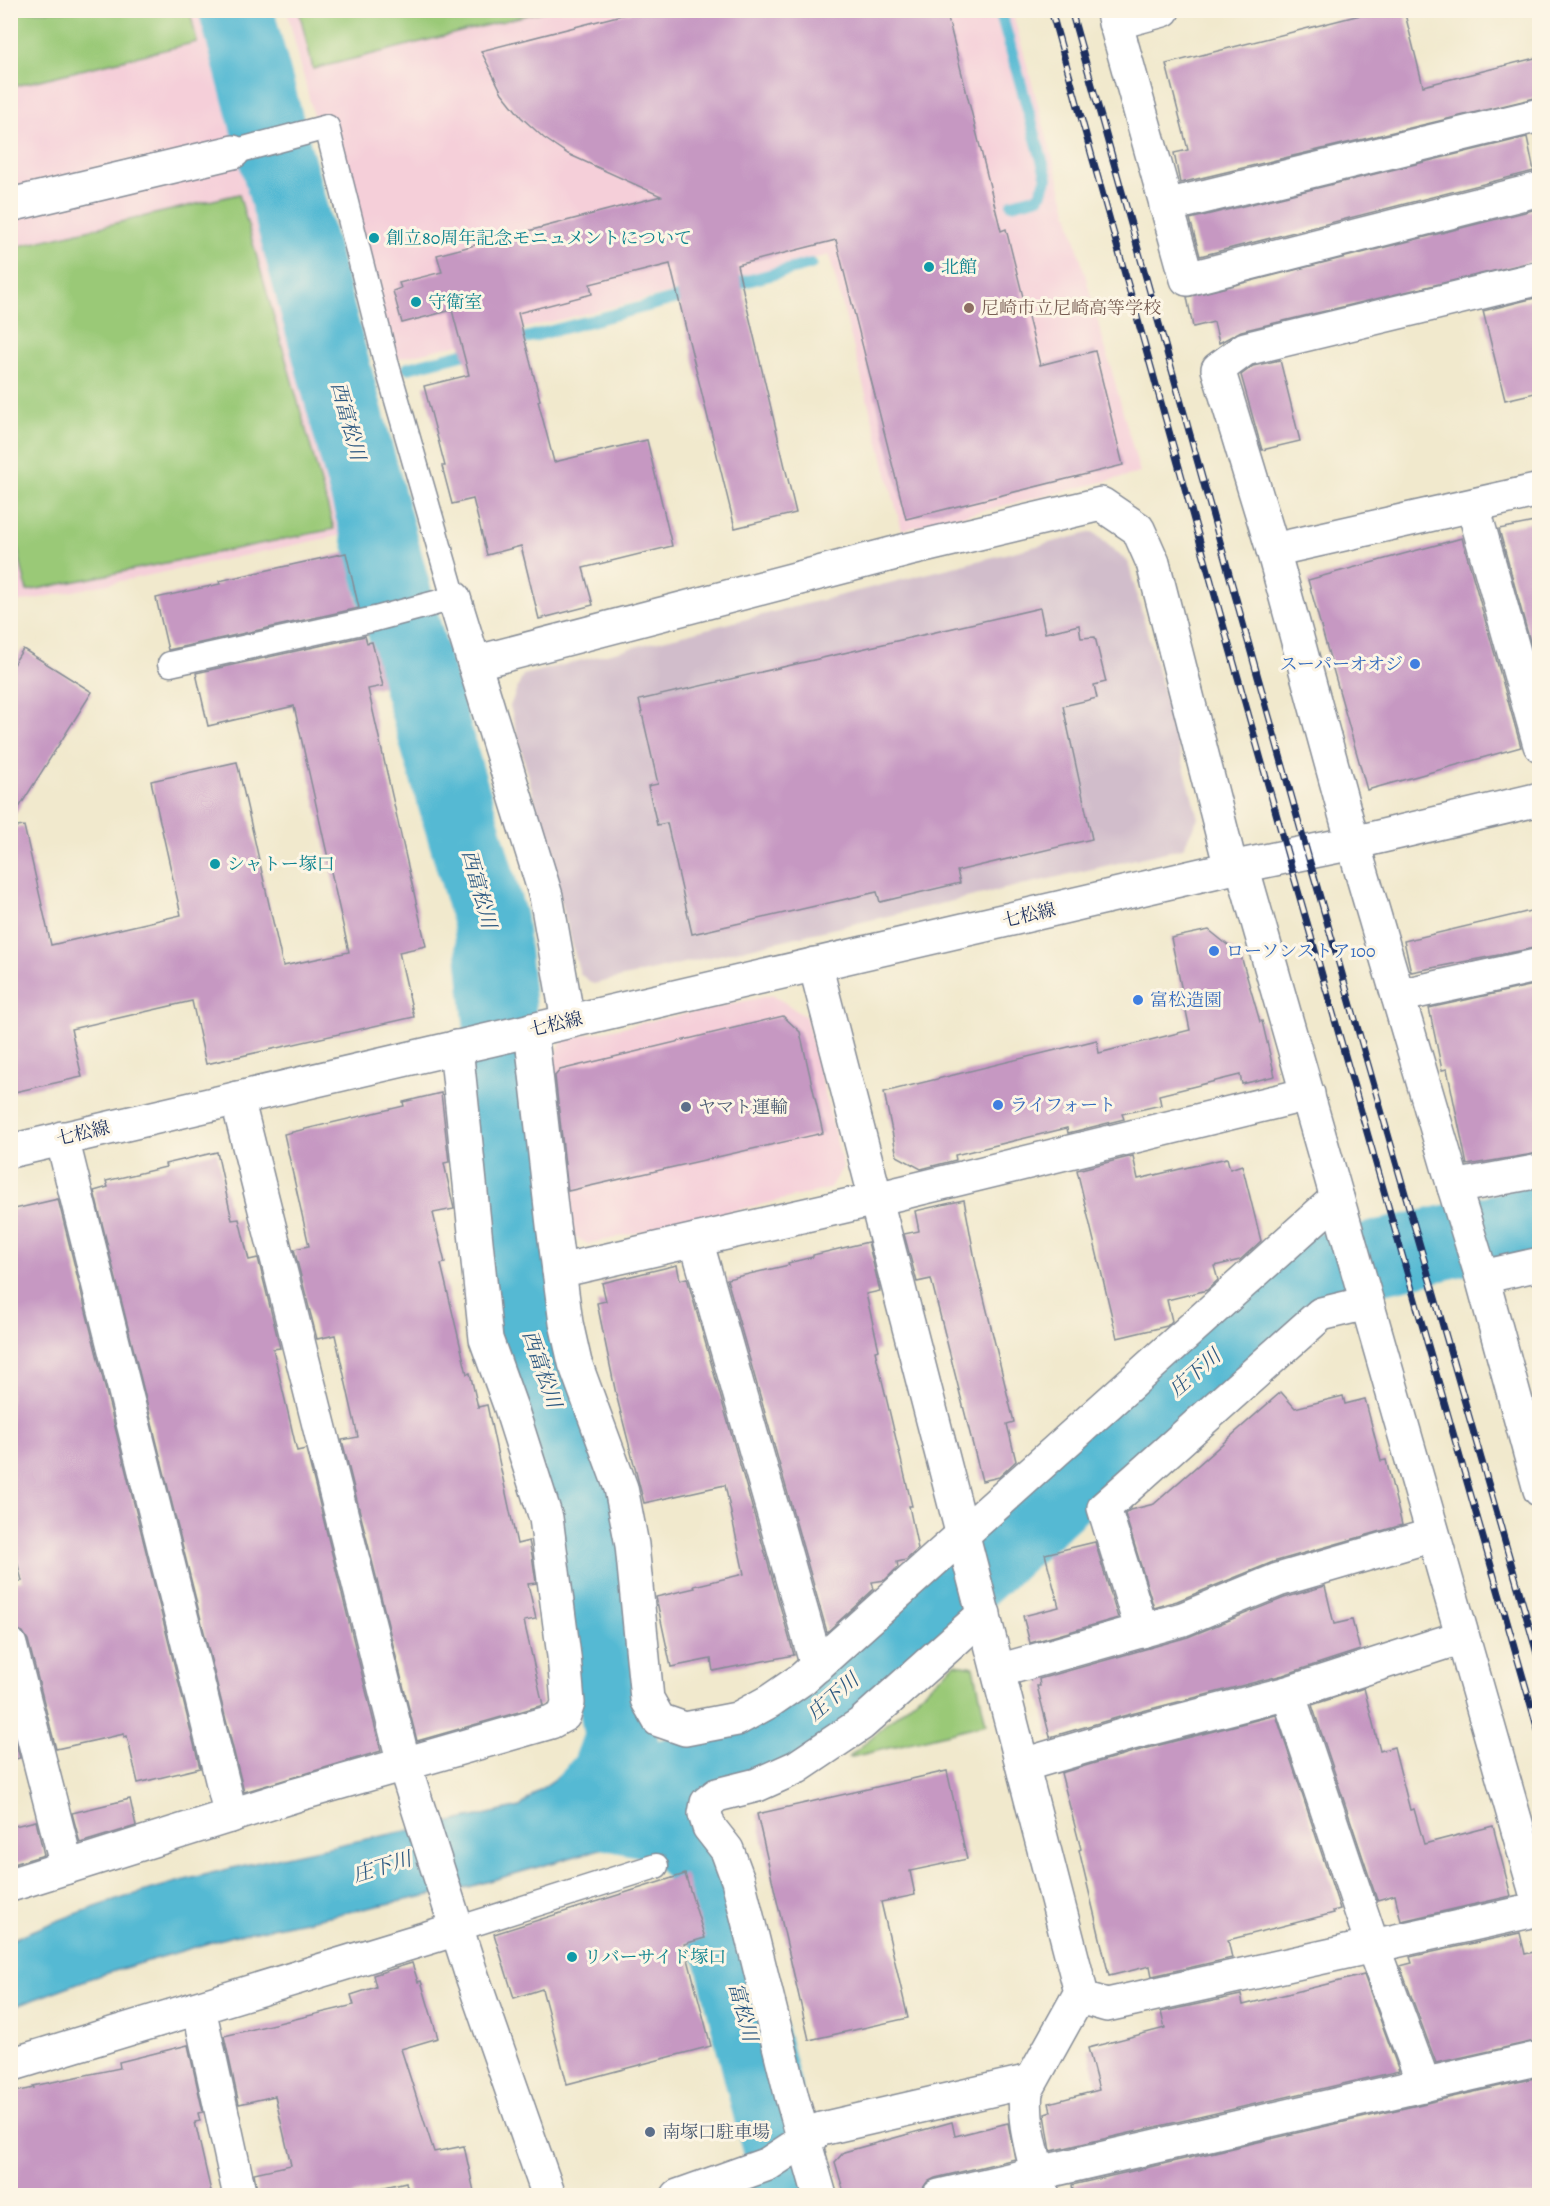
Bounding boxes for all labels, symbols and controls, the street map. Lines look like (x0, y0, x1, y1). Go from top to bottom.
place label: 創立80周年記念モニュメントについて (386, 226, 692, 250)
marker: 創立80周年記念モニュメントについて (367, 231, 381, 245)
place label: 北館 (941, 255, 977, 279)
marker: 北館 (922, 260, 936, 274)
place label: 守衛室 (428, 290, 482, 314)
marker: 守衛室 (409, 295, 423, 309)
place label: 尼崎市立尼崎高等学校 (981, 296, 1161, 320)
marker: 尼崎市立尼崎高等学校 (962, 301, 976, 315)
water label: 西富松川 (325, 379, 372, 465)
place label: スーパーオオジ (1280, 652, 1403, 676)
marker: スーパーオオジ (1408, 657, 1422, 671)
water label: 西富松川 (456, 847, 503, 933)
place label: シャトー塚口 (227, 852, 335, 876)
marker: シャトー塚口 (208, 857, 222, 871)
street label: 七松線 (1000, 897, 1058, 933)
place label: ローソンストア100 (1226, 939, 1376, 963)
marker: ローソンストア100 (1207, 944, 1221, 958)
place label: 富松造園 (1150, 988, 1222, 1012)
marker: 富松造園 (1131, 993, 1145, 1007)
street label: 七松線 (527, 1006, 585, 1042)
place label: ライフォート (1010, 1093, 1116, 1117)
place label: ヤマト運輸 (698, 1095, 788, 1119)
marker: ライフォート (991, 1098, 1005, 1112)
marker: ヤマト運輸 (679, 1100, 693, 1114)
street label: 七松線 (54, 1115, 112, 1151)
water label: 西富松川 (516, 1327, 568, 1413)
water label: 庄下川 (1164, 1342, 1228, 1403)
water label: 庄下川 (802, 1666, 866, 1727)
water label: 庄下川 (349, 1845, 417, 1889)
place label: リバーサイド塚口 (584, 1945, 726, 1969)
marker: リバーサイド塚口 (565, 1950, 579, 1964)
water label: 富松川 (722, 1980, 764, 2046)
place label: 南塚口駐車場 (662, 2120, 770, 2144)
marker: 南塚口駐車場 (643, 2125, 657, 2139)

